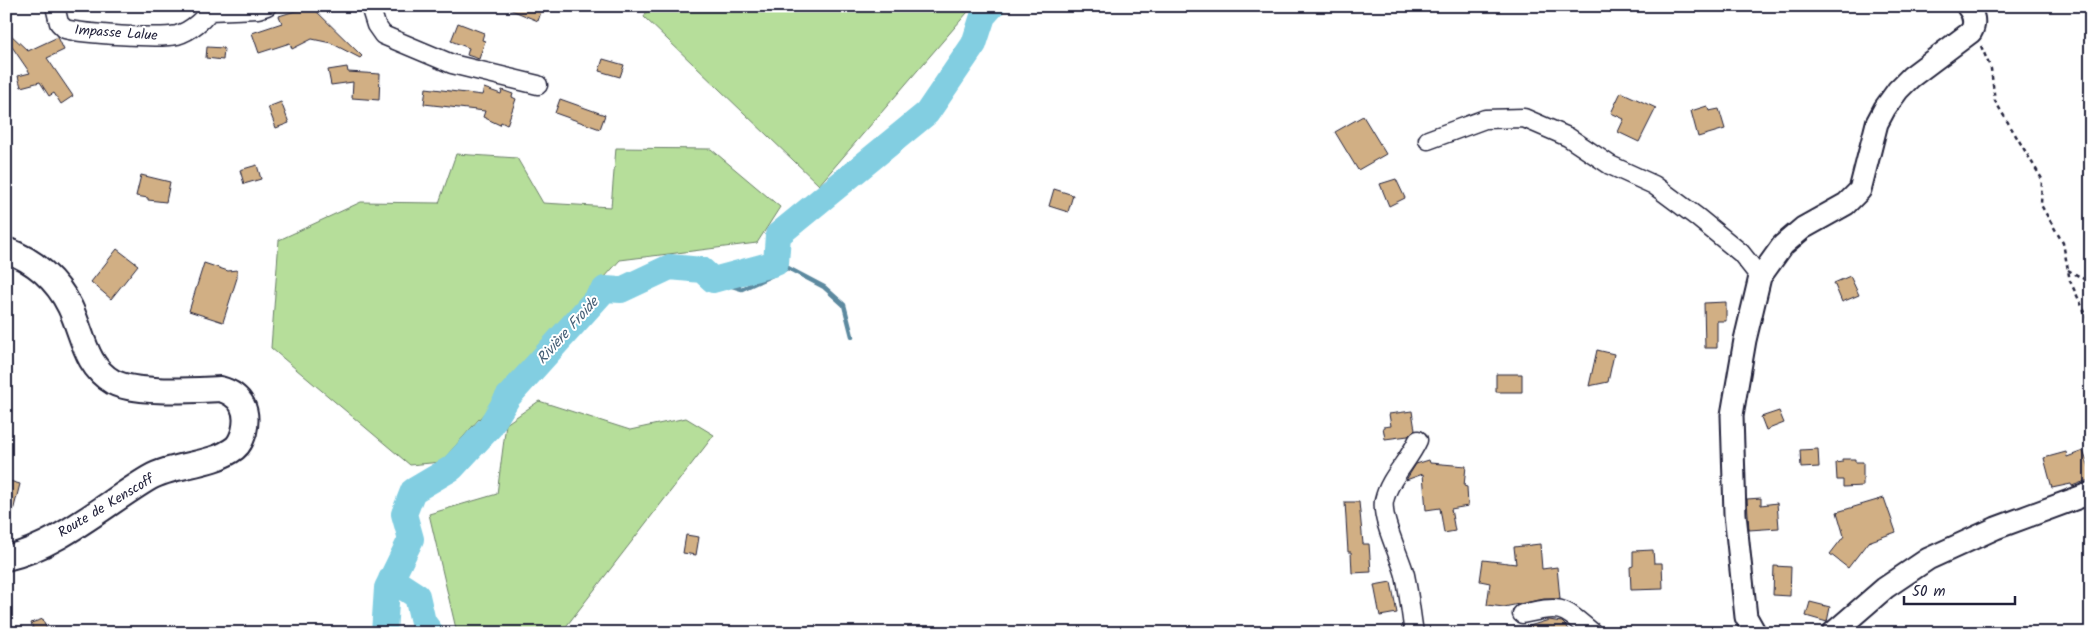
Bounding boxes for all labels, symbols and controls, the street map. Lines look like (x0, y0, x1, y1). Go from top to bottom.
street label: Impasse Lalue (74, 19, 159, 47)
water label: Rivière Froide (531, 291, 606, 370)
street label: Route de Kenscoff (54, 468, 160, 543)
scale bar (1904, 574, 2016, 606)
text: 50 m (1912, 580, 1946, 604)

